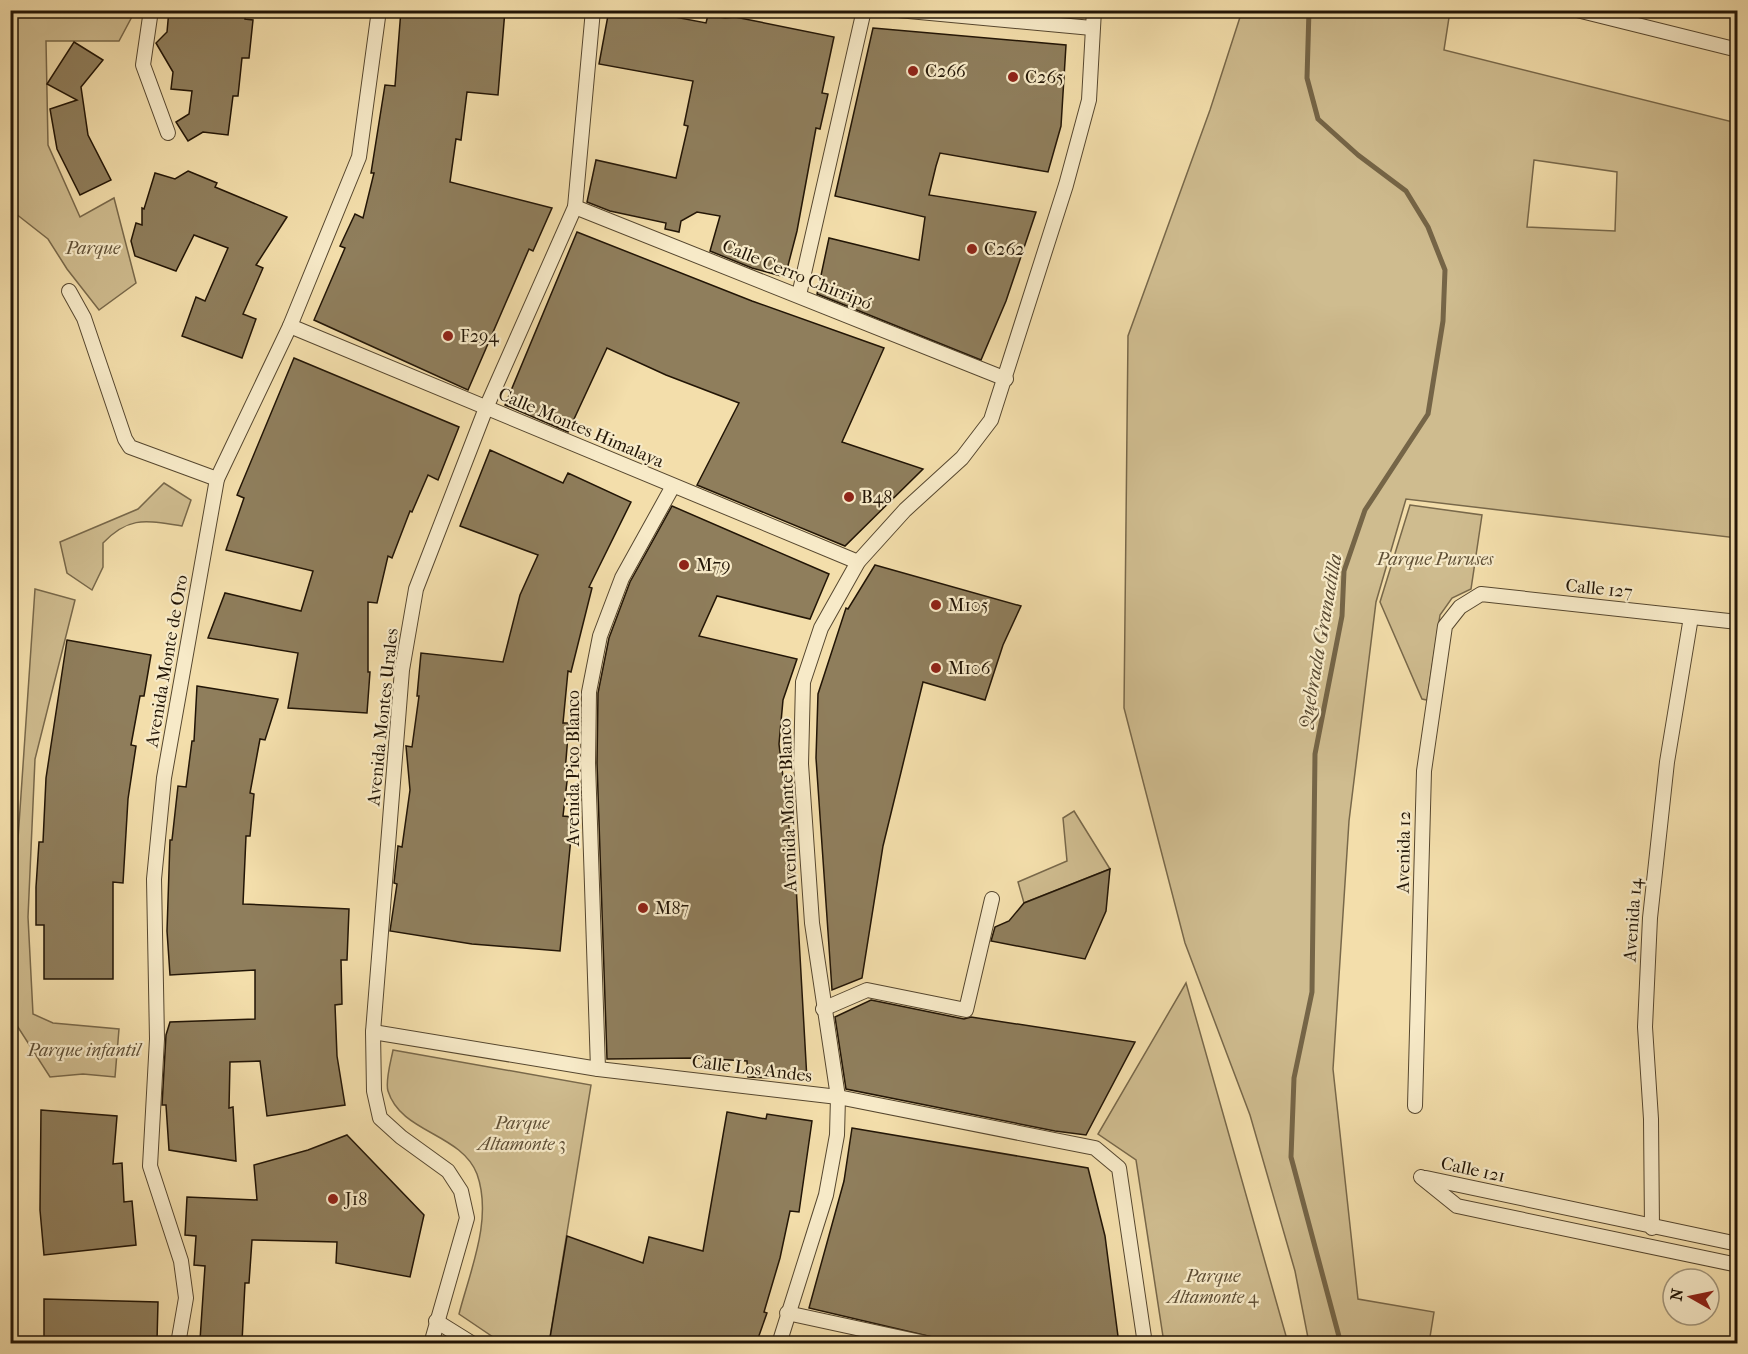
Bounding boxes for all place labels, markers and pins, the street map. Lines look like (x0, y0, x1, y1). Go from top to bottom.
place label: C266 (925, 61, 966, 82)
marker: C266 (906, 64, 920, 78)
place label: C265 (1025, 67, 1064, 88)
marker: C265 (1006, 70, 1020, 84)
place label: C262 (984, 239, 1024, 260)
marker: C262 (965, 242, 979, 256)
place label: F294 (460, 326, 499, 347)
marker: F294 (441, 329, 455, 343)
place label: B48 (861, 487, 892, 508)
marker: B48 (842, 490, 856, 504)
place label: M79 (696, 555, 731, 576)
marker: M79 (677, 558, 691, 572)
place label: M105 (948, 595, 989, 616)
marker: M105 (929, 598, 943, 612)
place label: M106 (948, 658, 991, 679)
marker: M106 (929, 661, 943, 675)
place label: M87 (655, 898, 690, 919)
marker: M87 (636, 901, 650, 915)
place label: J18 (343, 1189, 367, 1210)
marker: J18 (326, 1192, 340, 1206)

